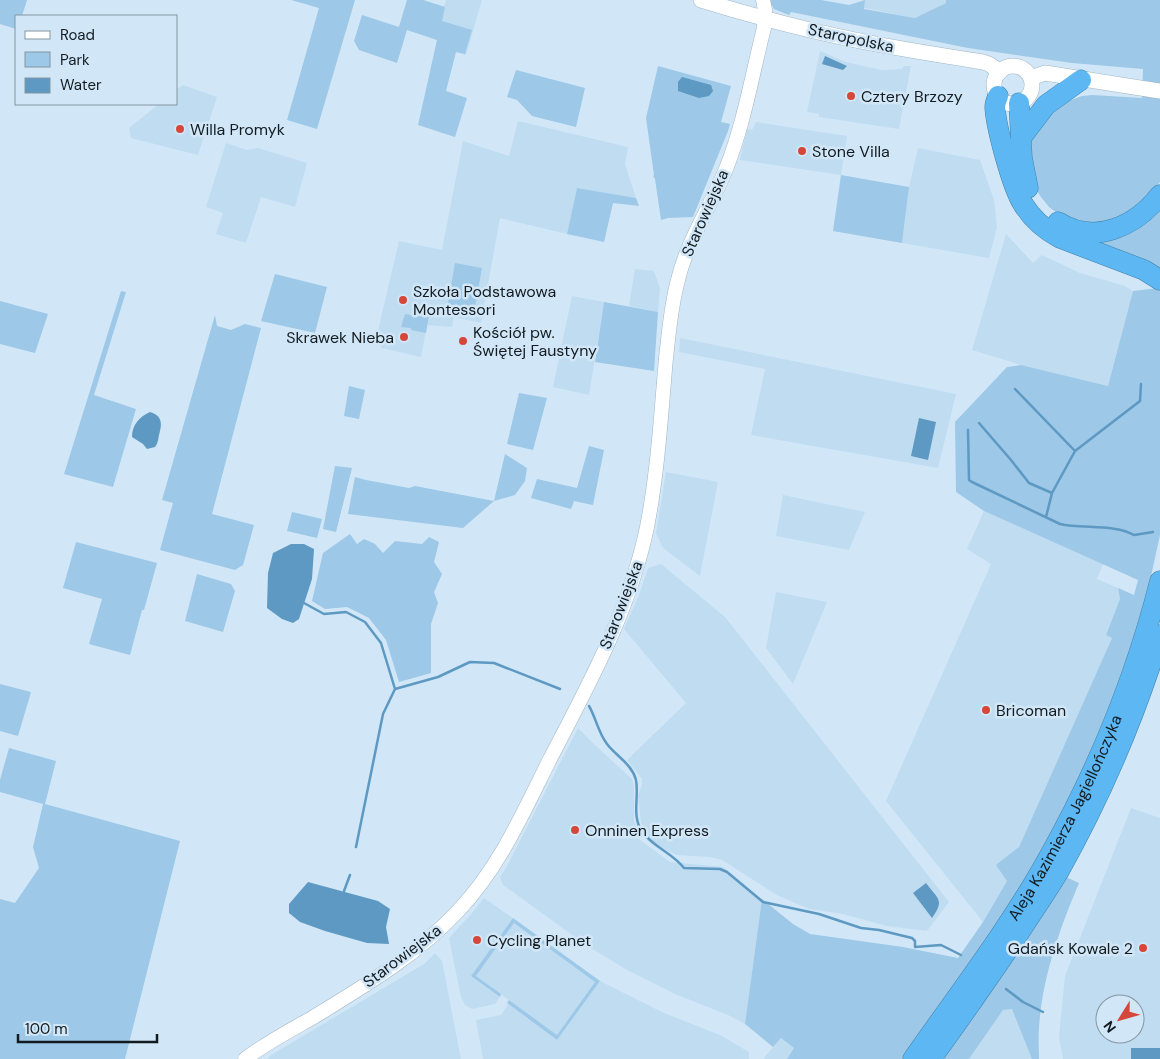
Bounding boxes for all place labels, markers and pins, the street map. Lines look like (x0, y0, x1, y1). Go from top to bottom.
place label: Cztery Brzozy (861, 86, 963, 107)
marker: Cztery Brzozy (845, 90, 857, 102)
place label: Willa Promyk (190, 119, 285, 140)
marker: Willa Promyk (174, 123, 186, 135)
place label: Stone Villa (812, 141, 890, 162)
marker: Stone Villa (796, 145, 808, 157)
place label: Szkoła Podstawowa Montessori (413, 281, 556, 320)
marker: Szkoła Podstawowa Montessori (397, 294, 409, 306)
place label: Kościół pw. Świętej Faustyny (473, 322, 597, 361)
place label: Skrawek Nieba (286, 327, 394, 348)
marker: Skrawek Nieba (398, 331, 410, 343)
marker: Kościół pw. Świętej Faustyny (457, 335, 469, 347)
place label: Bricoman (996, 700, 1066, 721)
marker: Bricoman (980, 704, 992, 716)
place label: Onninen Express (585, 820, 709, 841)
marker: Onninen Express (569, 824, 581, 836)
place label: Cycling Planet (487, 930, 591, 951)
marker: Cycling Planet (471, 934, 483, 946)
place label: Gdańsk Kowale 2 (1008, 938, 1133, 959)
marker: Gdańsk Kowale 2 (1137, 942, 1149, 954)

